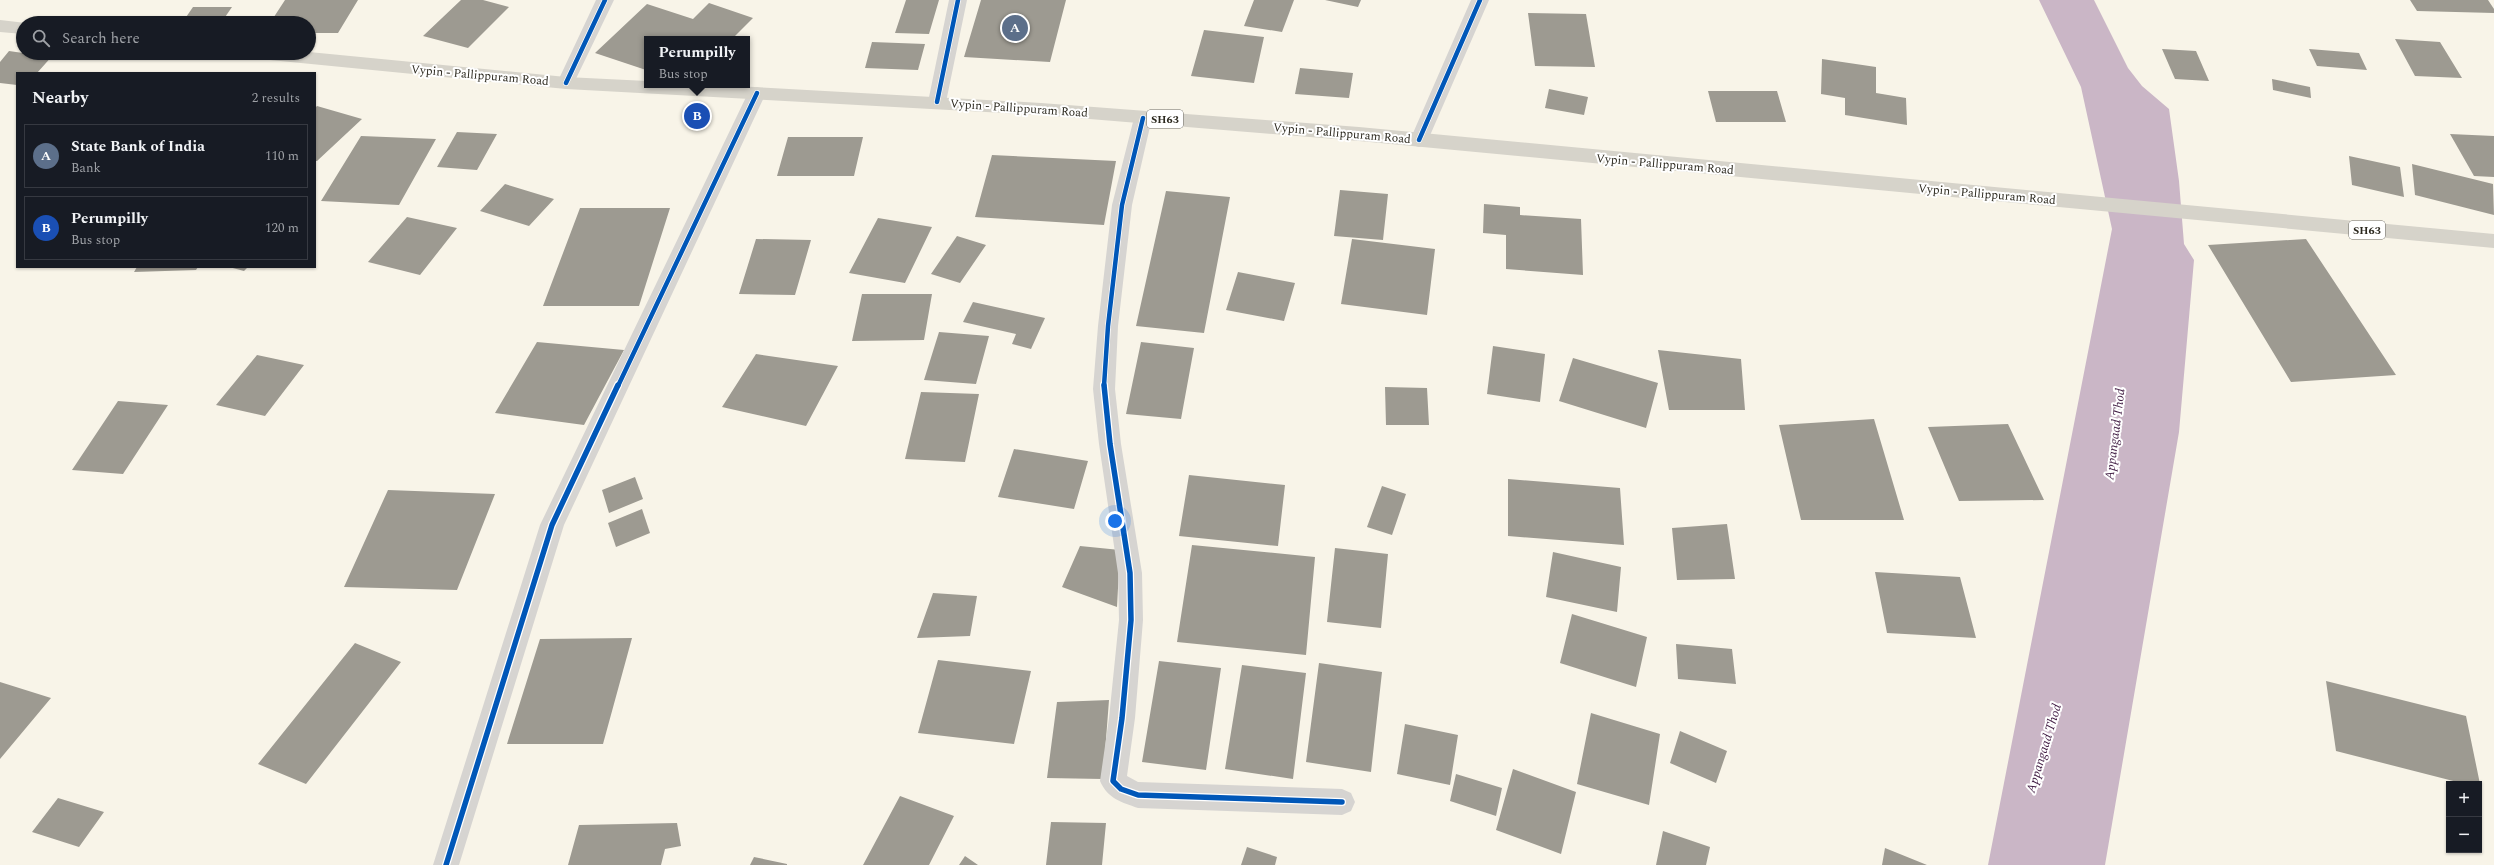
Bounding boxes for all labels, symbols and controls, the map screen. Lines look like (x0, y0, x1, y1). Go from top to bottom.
pin: A (1002, 13, 1028, 43)
search box (16, 16, 316, 60)
icon: search (30, 27, 52, 49)
text: Search here (62, 27, 140, 50)
popup (644, 36, 750, 88)
text: Perumpilly (659, 41, 735, 64)
street label: Vypin - Pallippuram Road (410, 60, 550, 91)
text: Bus stop (659, 64, 708, 84)
text: Nearby (32, 85, 88, 111)
text: 2 results (252, 88, 300, 108)
street label: Vypin - Pallippuram Road (949, 94, 1089, 123)
pin: B (684, 101, 710, 131)
road number: SH63 (1147, 110, 1183, 128)
street label: Vypin - Pallippuram Road (1272, 118, 1412, 149)
text: State Bank of India (71, 135, 205, 158)
text: A (41, 146, 51, 166)
text: 110 m (265, 146, 299, 166)
street label: Vypin - Pallippuram Road (1595, 149, 1735, 180)
text: Bank (71, 158, 101, 178)
street label: Vypin - Pallippuram Road (1917, 179, 2057, 210)
text: Perumpilly (71, 207, 148, 230)
text: B (41, 218, 51, 238)
text: 120 m (265, 218, 299, 238)
road number: SH63 (2349, 221, 2385, 239)
text: Bus stop (71, 230, 120, 250)
water label: Appangaad Thod (2099, 387, 2131, 482)
your location (1105, 511, 1125, 531)
water label: Appangaad Thod (2021, 701, 2067, 796)
map controls (2446, 781, 2482, 853)
button: + (2446, 781, 2482, 817)
button: − (2446, 817, 2482, 853)

